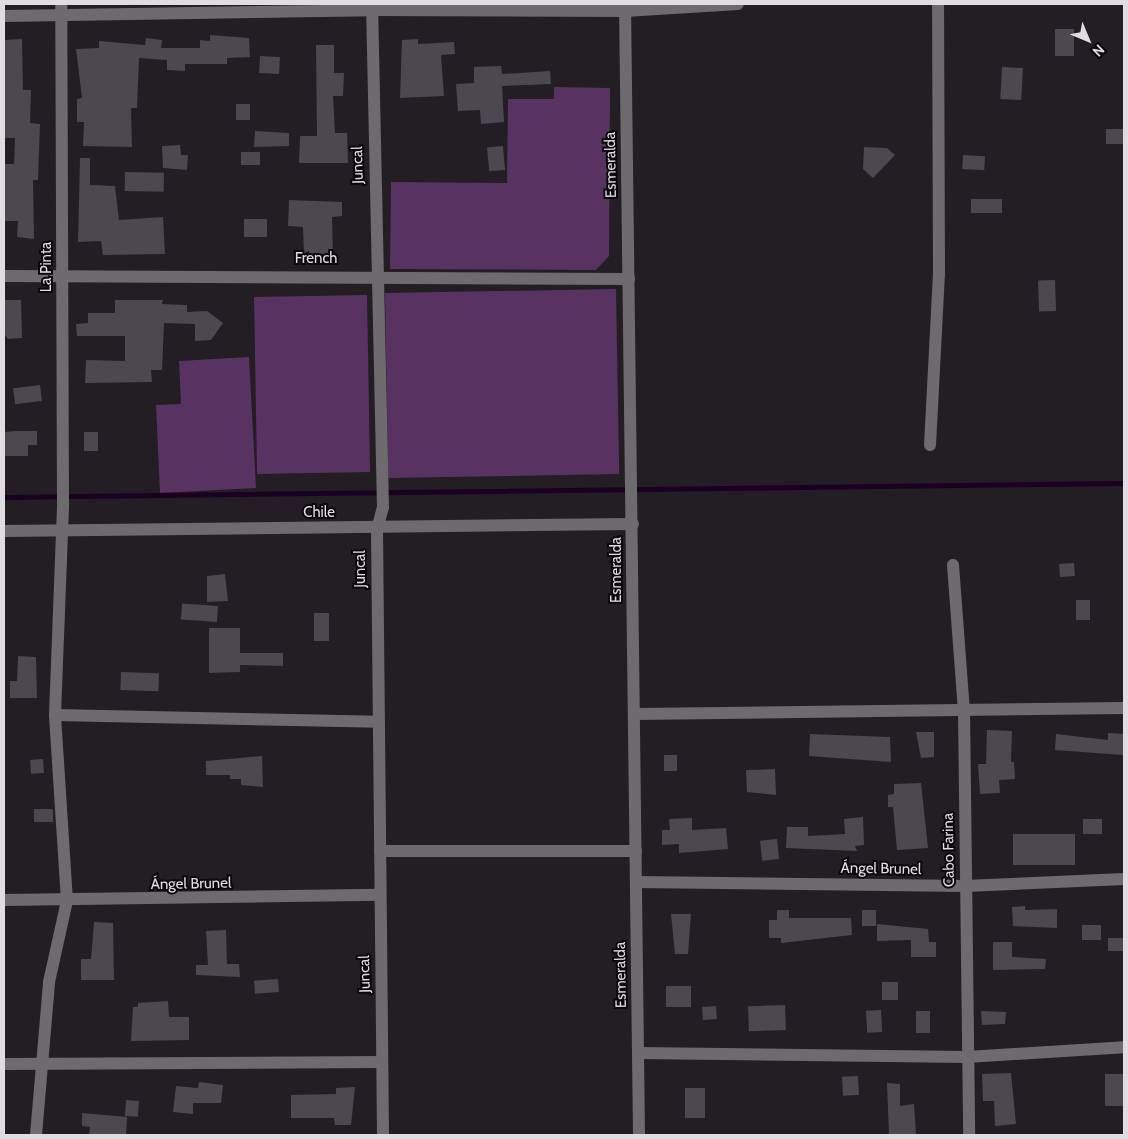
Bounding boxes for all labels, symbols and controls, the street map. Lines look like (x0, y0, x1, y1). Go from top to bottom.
north arrow (1063, 15, 1113, 65)
text: N (1089, 41, 1108, 60)
street label: Esmeralda (601, 132, 621, 198)
street label: Juncal (349, 146, 367, 184)
street label: La Pinta (38, 242, 56, 292)
street label: French (295, 250, 337, 268)
street label: Chile (303, 504, 335, 522)
street label: Esmeralda (608, 537, 626, 603)
street label: Juncal (352, 550, 370, 588)
street label: Cabo Farina (939, 813, 959, 887)
street label: Ángel Brunel (840, 859, 922, 879)
street label: Ángel Brunel (150, 874, 232, 894)
street label: Esmeralda (611, 942, 631, 1008)
street label: Juncal (356, 955, 374, 993)

